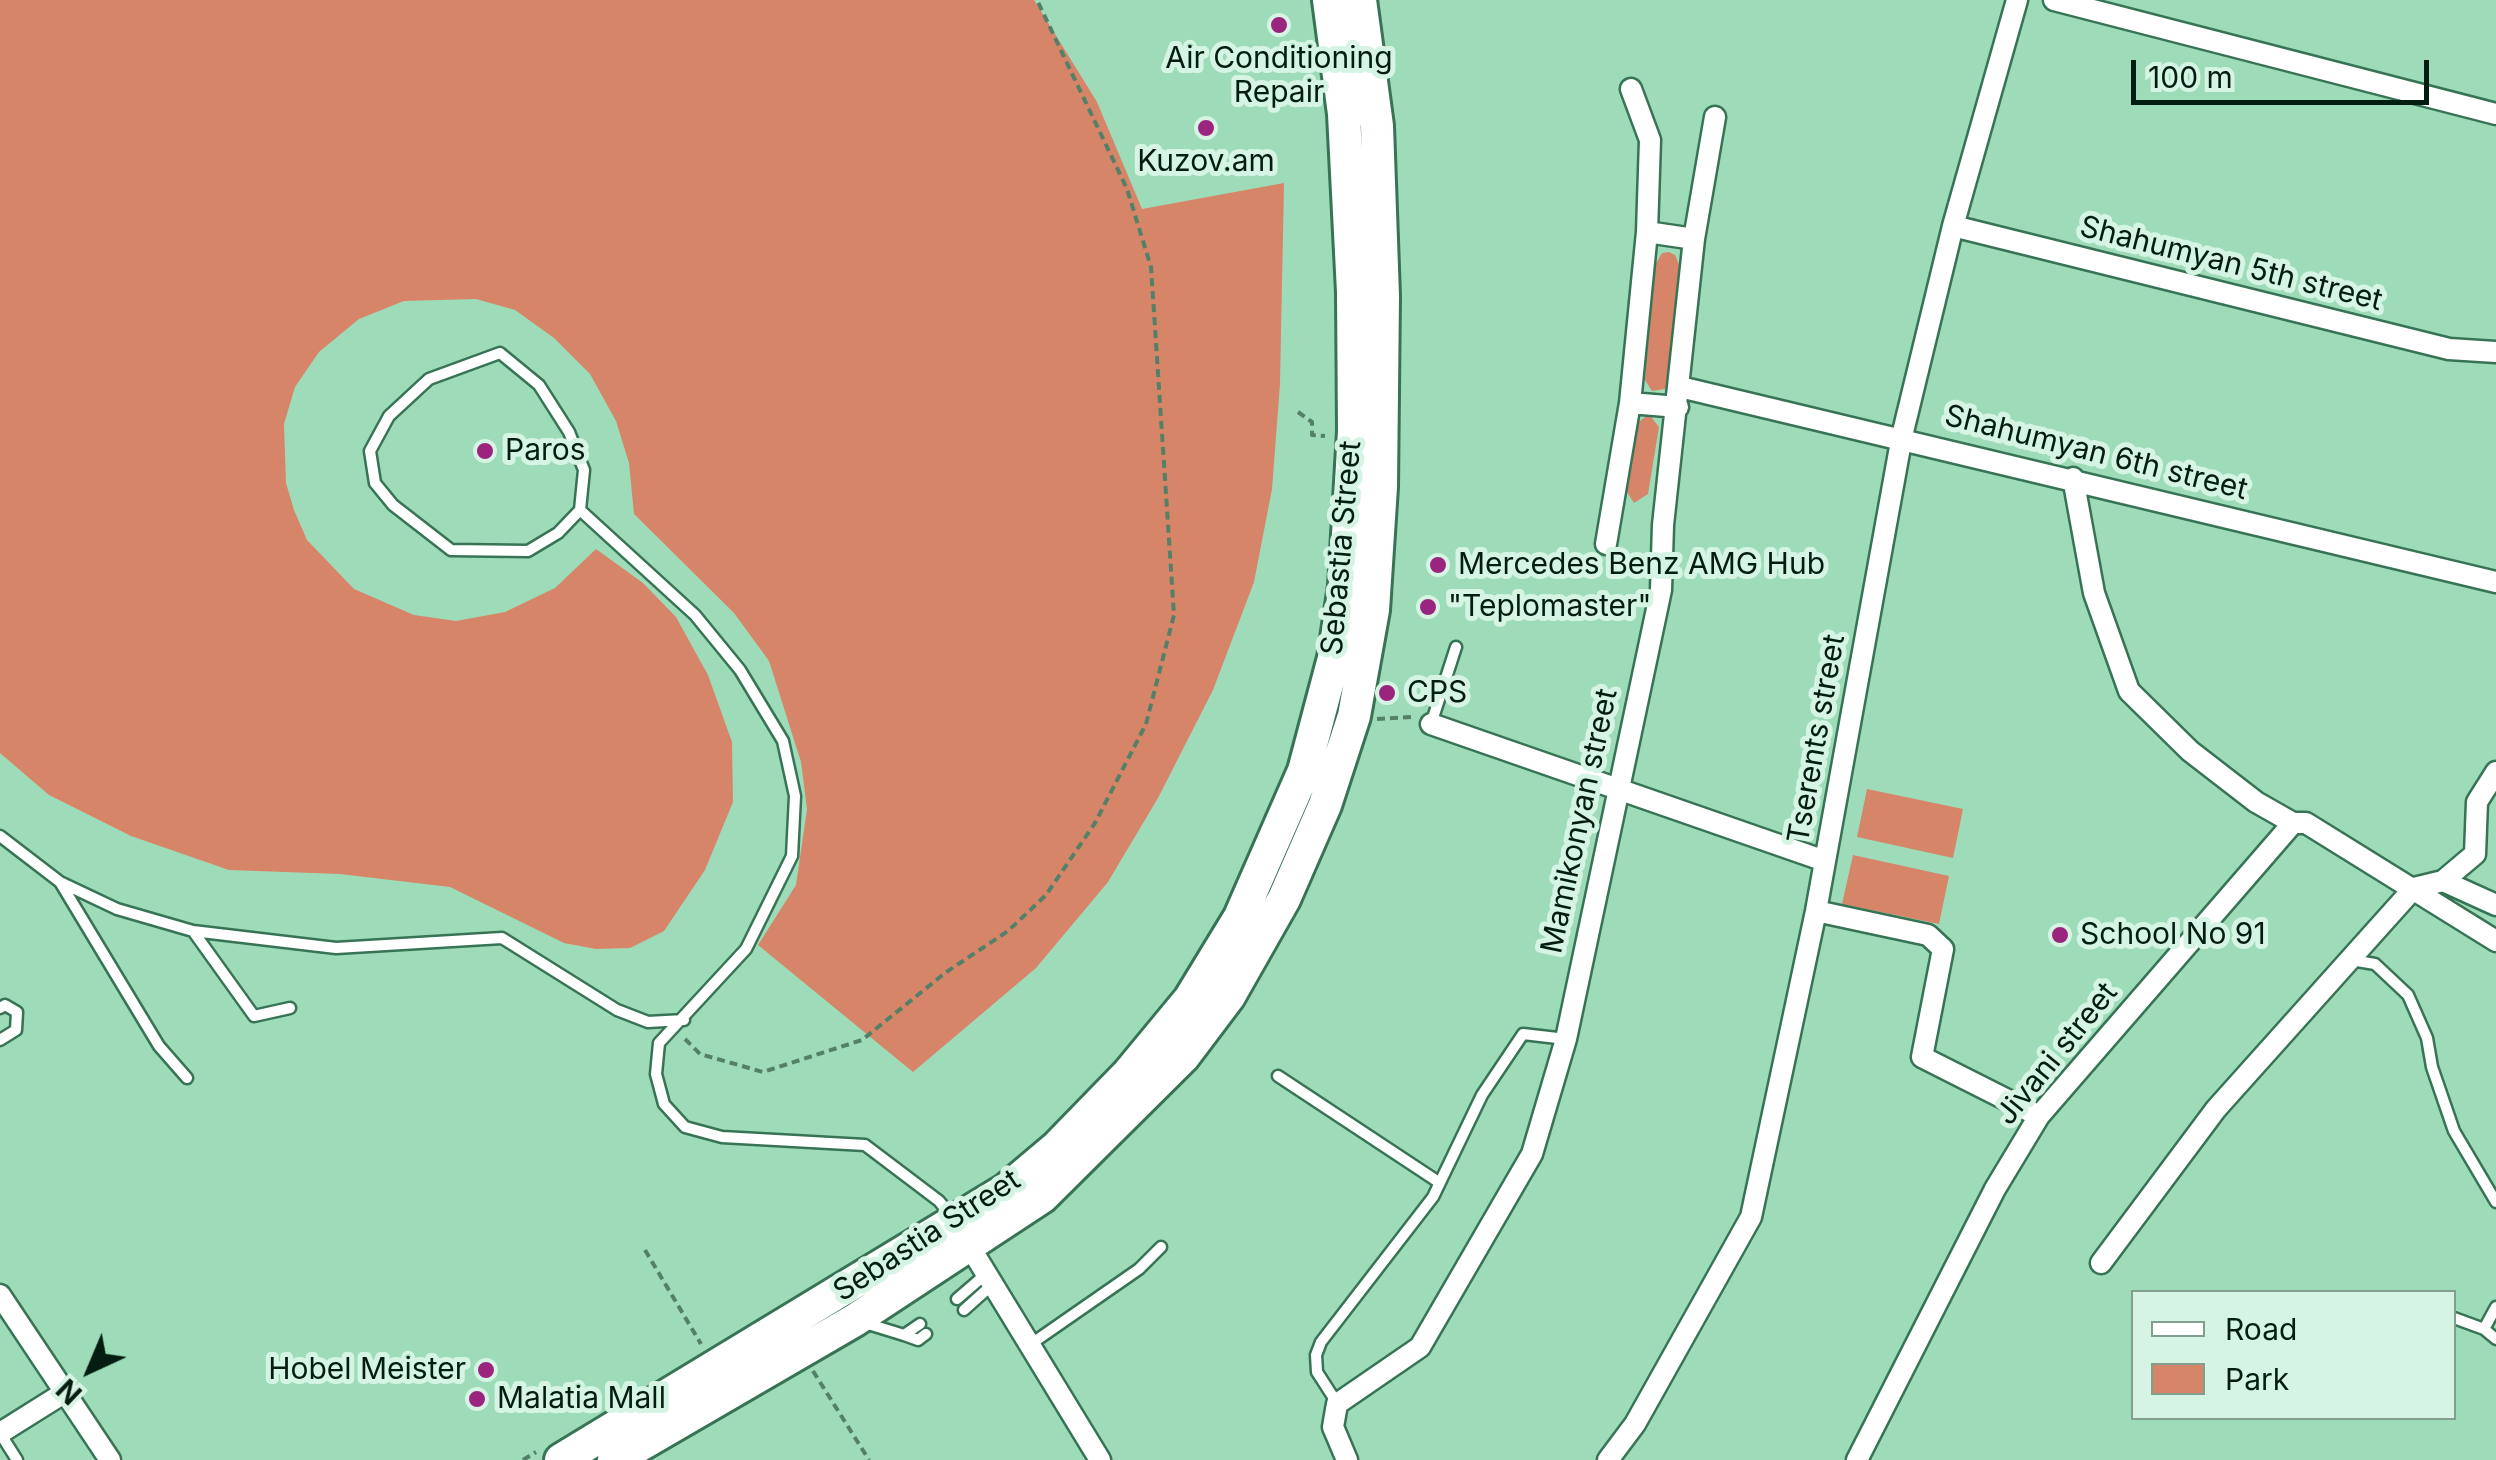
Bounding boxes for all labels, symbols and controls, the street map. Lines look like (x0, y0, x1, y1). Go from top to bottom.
marker: Air Conditioning Repair (1268, 14, 1290, 36)
scale bar (2136, 40, 2434, 102)
place label: Air Conditioning Repair (1165, 41, 1393, 112)
text: 100 m (2148, 59, 2233, 95)
marker: Kuzov.am (1195, 117, 1217, 139)
place label: Kuzov.am (1137, 144, 1275, 180)
street label: Shahumyan 5th street (2076, 209, 2386, 319)
street label: Shahumyan 6th street (1941, 398, 2251, 508)
place label: Paros (505, 433, 586, 469)
street label: Sebastia Street (1315, 439, 1369, 657)
marker: Paros (474, 440, 496, 462)
place label: Mercedes Benz AMG Hub (1458, 547, 1825, 583)
marker: Mercedes Benz AMG Hub (1427, 554, 1449, 576)
place label: "Teplomaster" (1448, 589, 1651, 625)
marker: "Teplomaster" (1417, 596, 1439, 618)
street label: Tserents street (1781, 632, 1853, 846)
place label: CPS (1407, 675, 1467, 711)
marker: CPS (1376, 682, 1398, 704)
street label: Mamikonyan street (1534, 685, 1626, 957)
place label: School No 91 (2080, 917, 2266, 953)
marker: School No 91 (2049, 924, 2071, 946)
street label: Jivani street (1989, 976, 2125, 1132)
street label: Sebastia Street (827, 1162, 1027, 1310)
legend (2131, 1290, 2456, 1420)
text: Road (2225, 1311, 2297, 1347)
north arrow (40, 1320, 140, 1420)
place label: Hobel Meister (268, 1352, 466, 1388)
marker: Hobel Meister (475, 1359, 497, 1381)
text: Park (2225, 1361, 2289, 1397)
text: N (50, 1372, 89, 1411)
place label: Malatia Mall (497, 1381, 666, 1417)
marker: Malatia Mall (466, 1388, 488, 1410)

